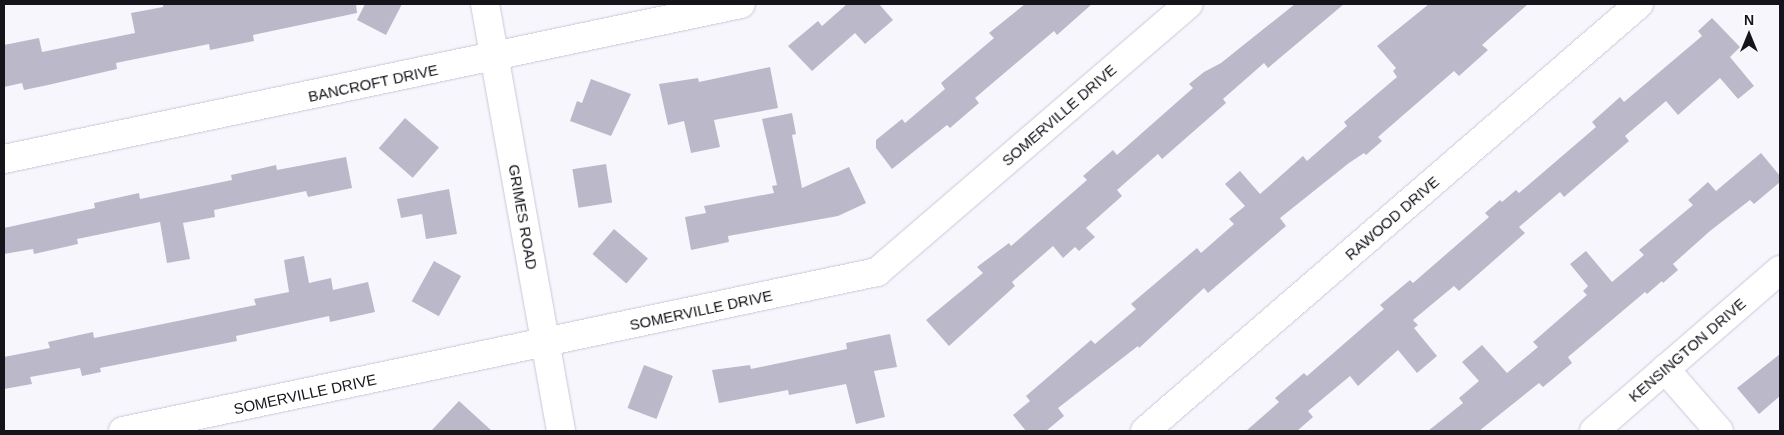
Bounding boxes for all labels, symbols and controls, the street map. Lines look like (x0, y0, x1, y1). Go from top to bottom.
north arrow (1724, 10, 1774, 60)
text: N (1744, 12, 1754, 28)
street label: BANCROFT DRIVE (306, 60, 440, 106)
street label: SOMERVILLE DRIVE (998, 60, 1120, 170)
street label: GRIMES ROAD (505, 163, 541, 271)
street label: RAWOOD DRIVE (1341, 172, 1443, 264)
street label: SOMERVILLE DRIVE (628, 286, 774, 334)
street label: KENSINGTON DRIVE (1625, 294, 1749, 406)
street label: SOMERVILLE DRIVE (232, 370, 378, 418)

